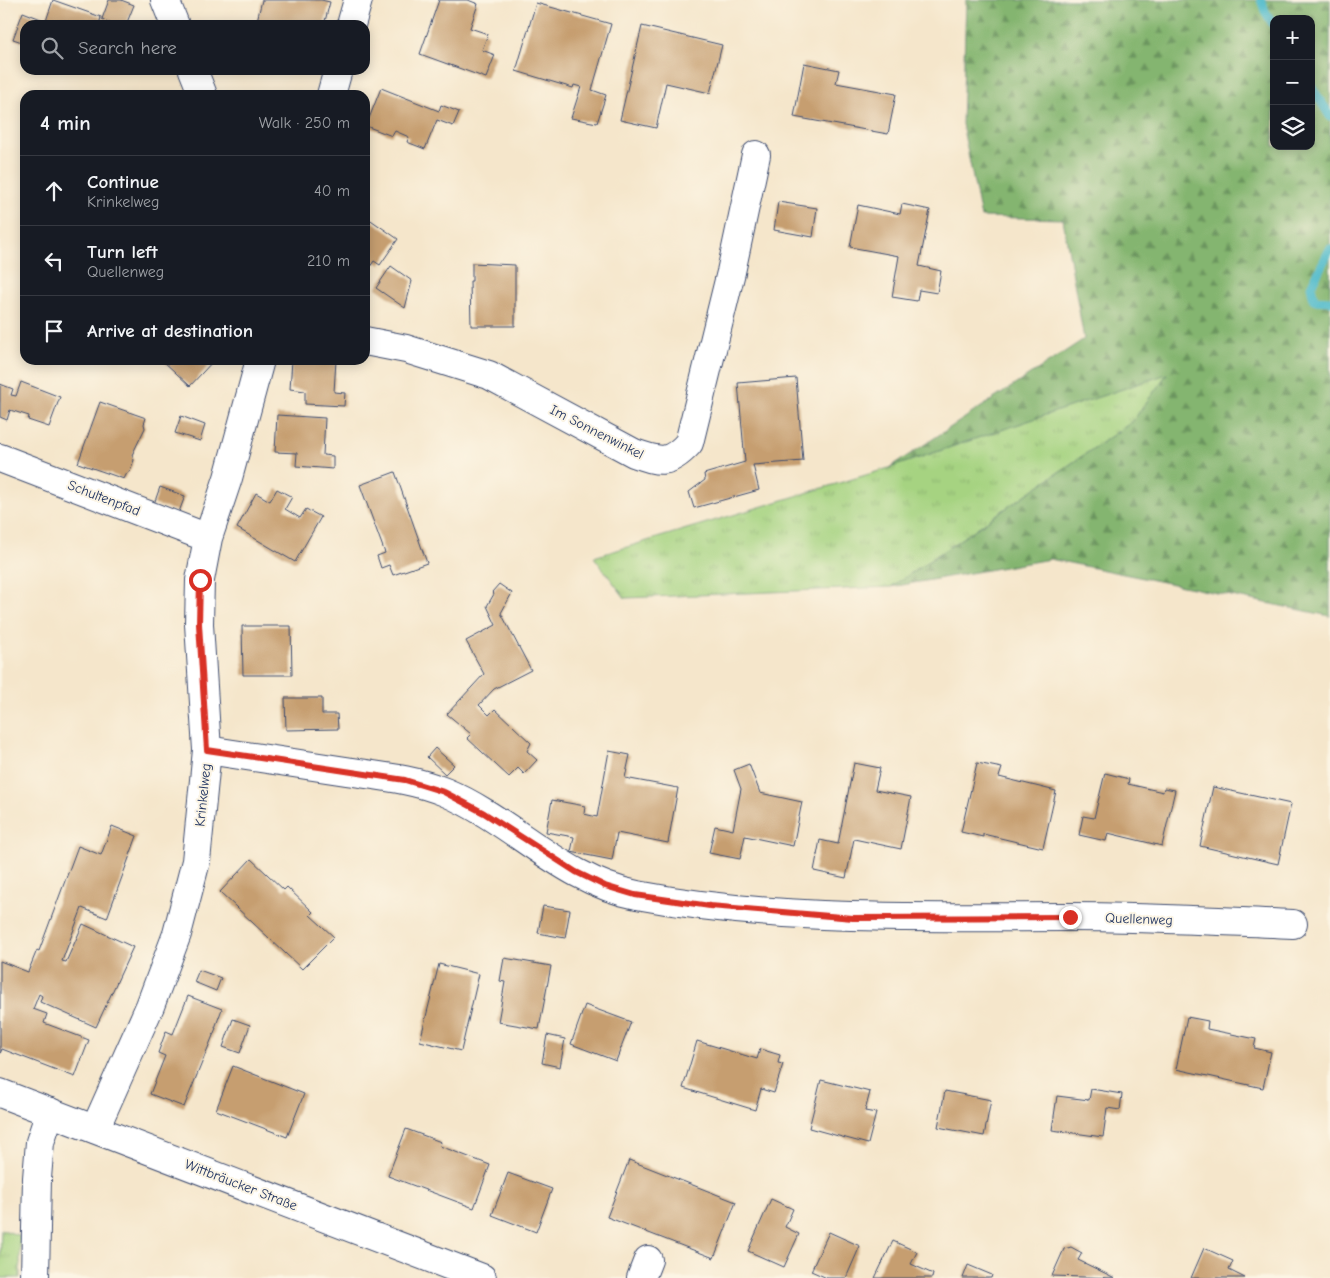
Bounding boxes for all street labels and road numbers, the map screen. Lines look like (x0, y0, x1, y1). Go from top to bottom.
street label: Im Sonnenwinkel (547, 401, 647, 463)
street label: Schultenpfad (65, 476, 143, 520)
street label: Krinkelweg (191, 763, 215, 827)
street label: Quellenweg (1105, 909, 1173, 929)
street label: Wittbräucker Straße (182, 1156, 300, 1214)

